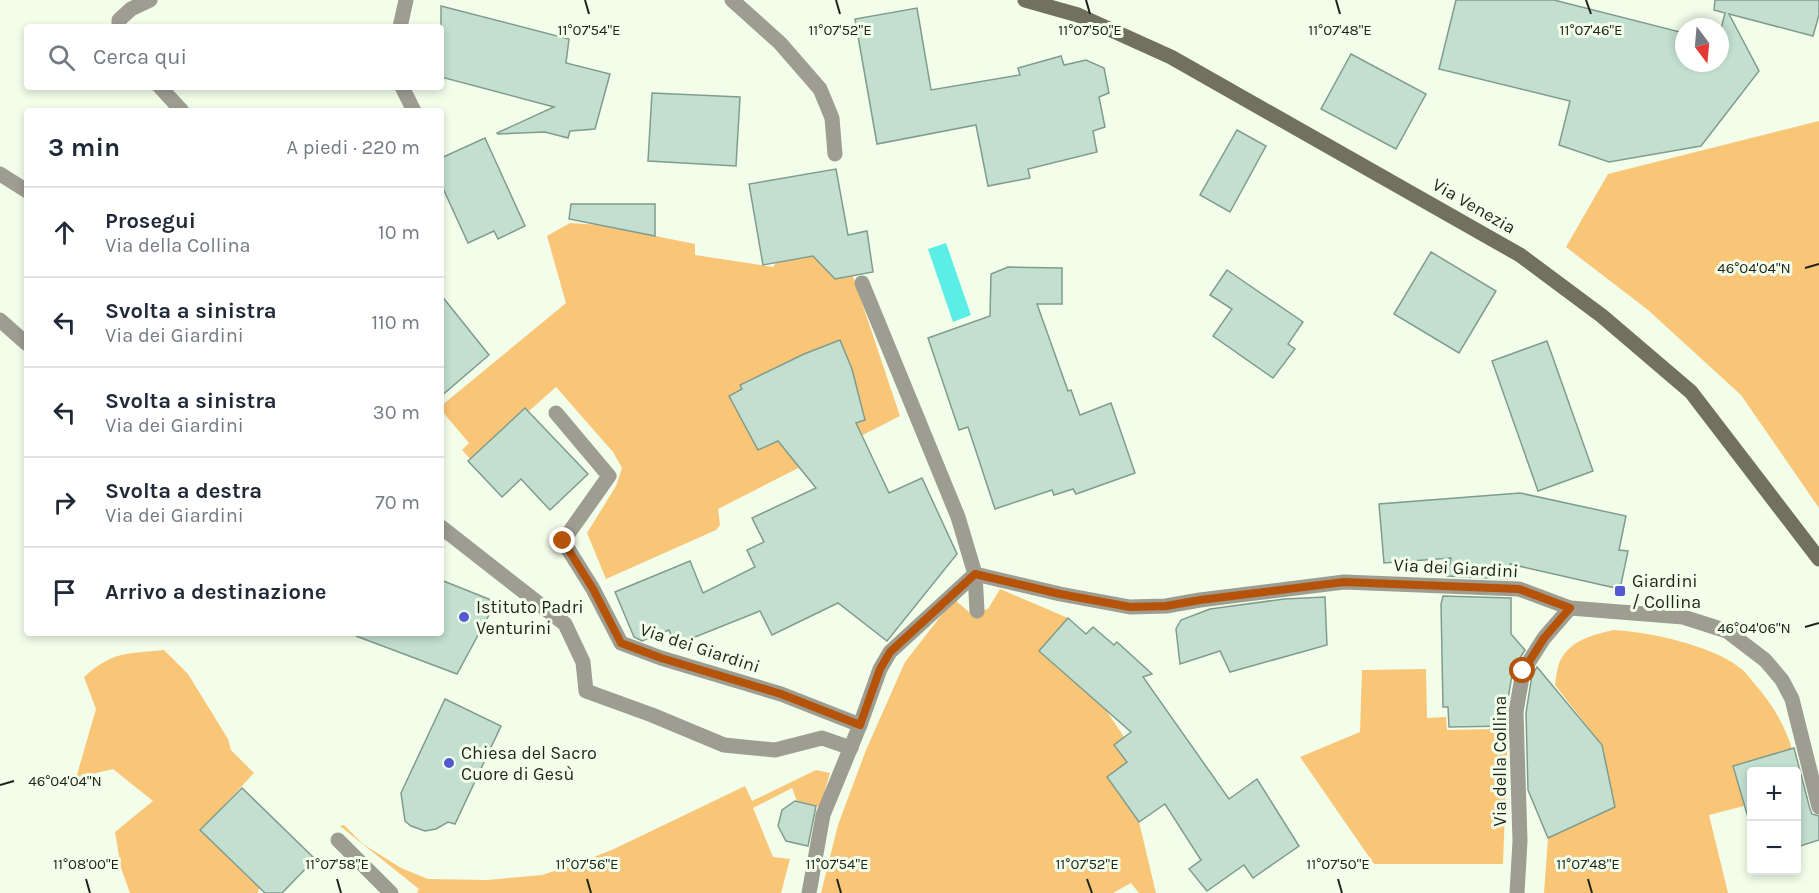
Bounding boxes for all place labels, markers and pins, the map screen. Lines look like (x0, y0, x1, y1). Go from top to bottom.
place label: Giardini / Collina (1632, 570, 1701, 613)
marker: Giardini / Collina (1613, 584, 1627, 598)
place label: Istituto Padri Venturini (476, 596, 584, 639)
marker: Istituto Padri Venturini (457, 610, 471, 624)
place label: Chiesa del Sacro Cuore di Gesù (461, 742, 597, 785)
marker: Chiesa del Sacro Cuore di Gesù (442, 756, 456, 770)

